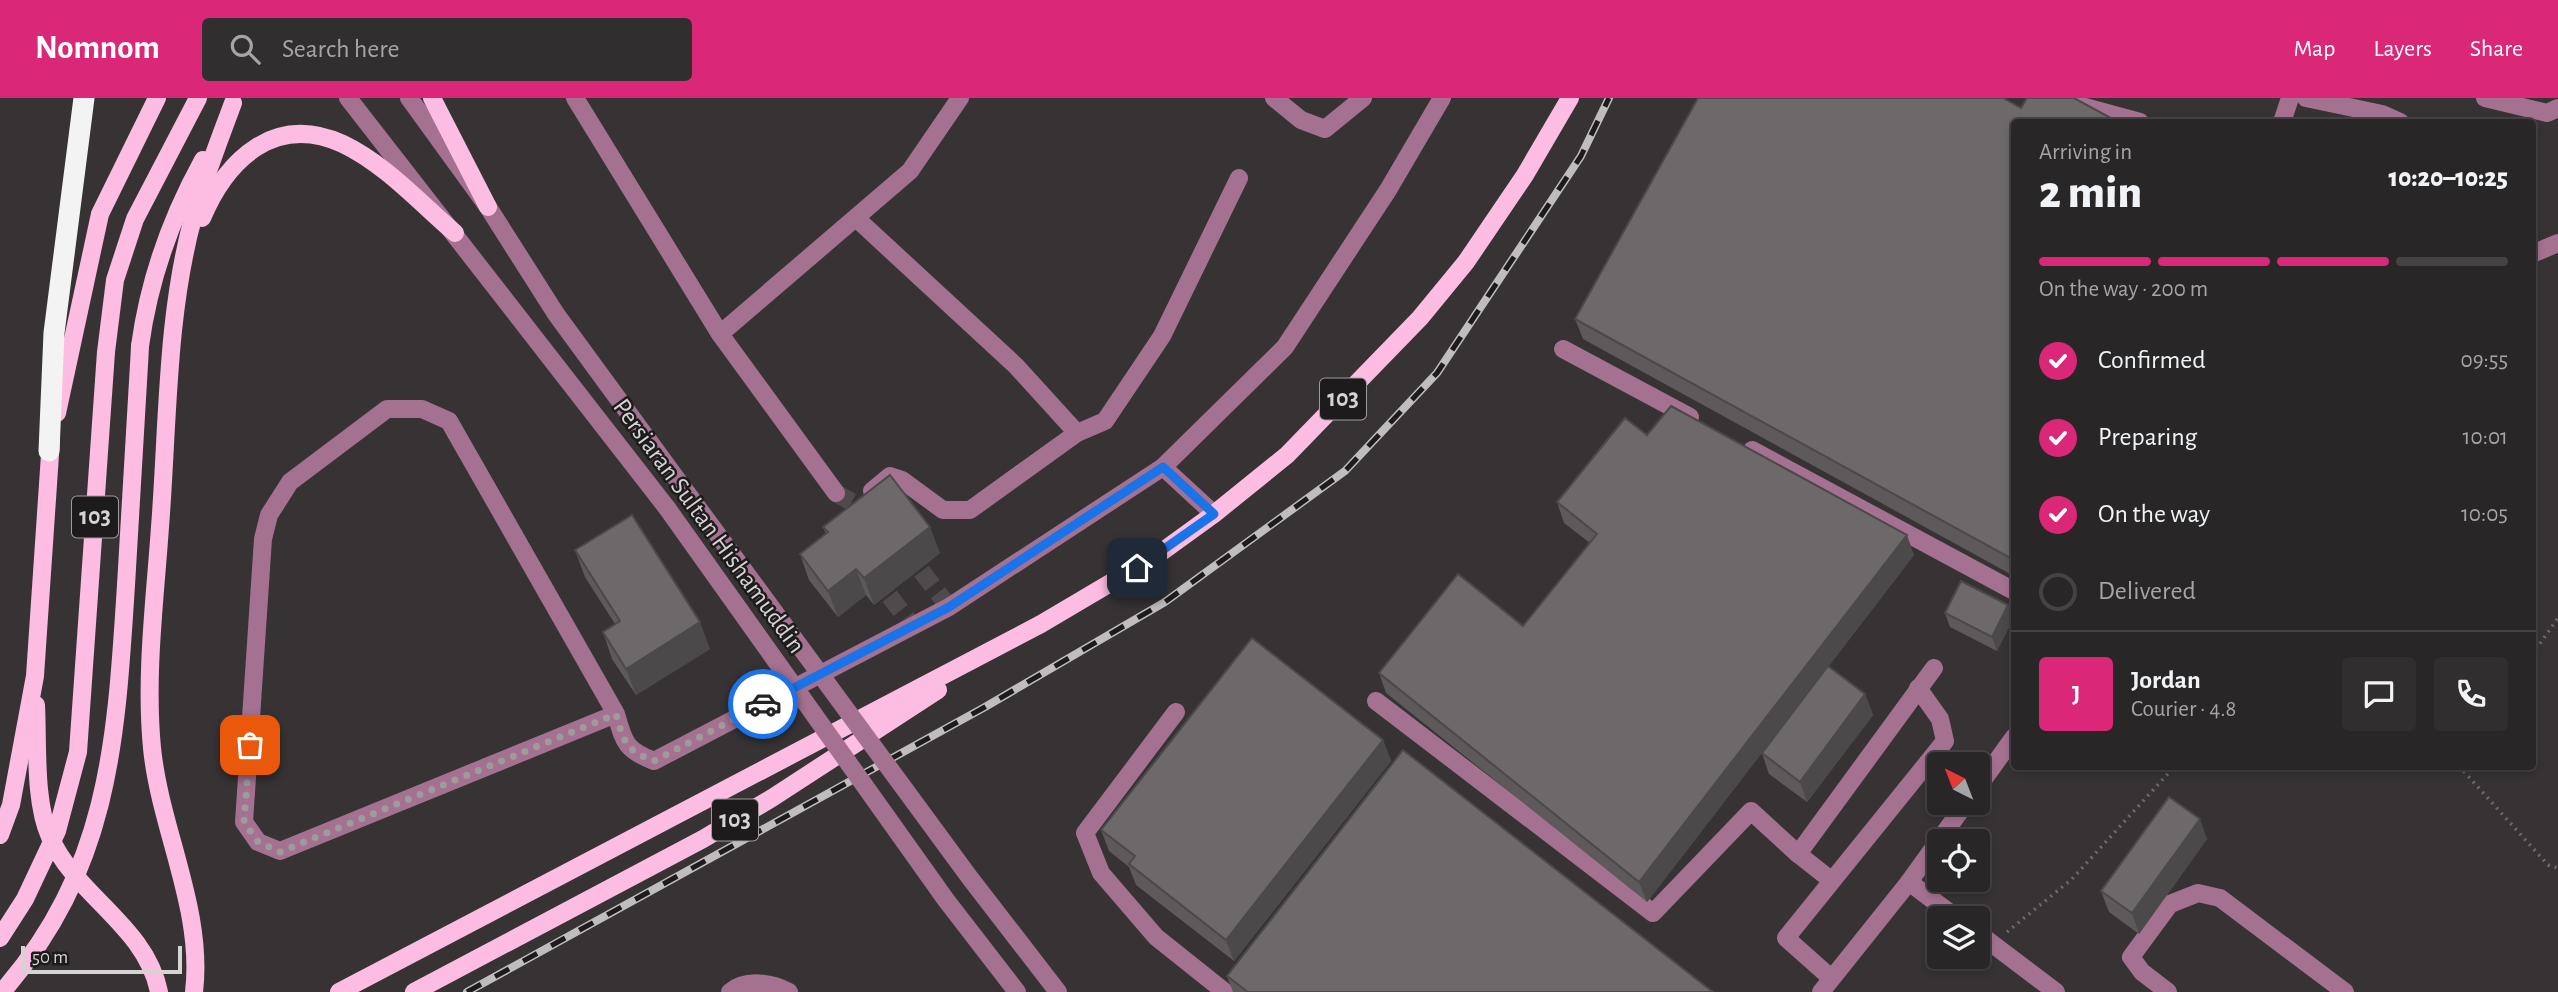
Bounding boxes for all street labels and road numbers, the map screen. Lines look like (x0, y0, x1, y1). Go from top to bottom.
road number: 103 (1320, 378, 1366, 420)
street label: Persiaran Sultan Hishamuddin (608, 394, 810, 658)
road number: 103 (72, 496, 118, 538)
road number: 103 (712, 800, 758, 840)

